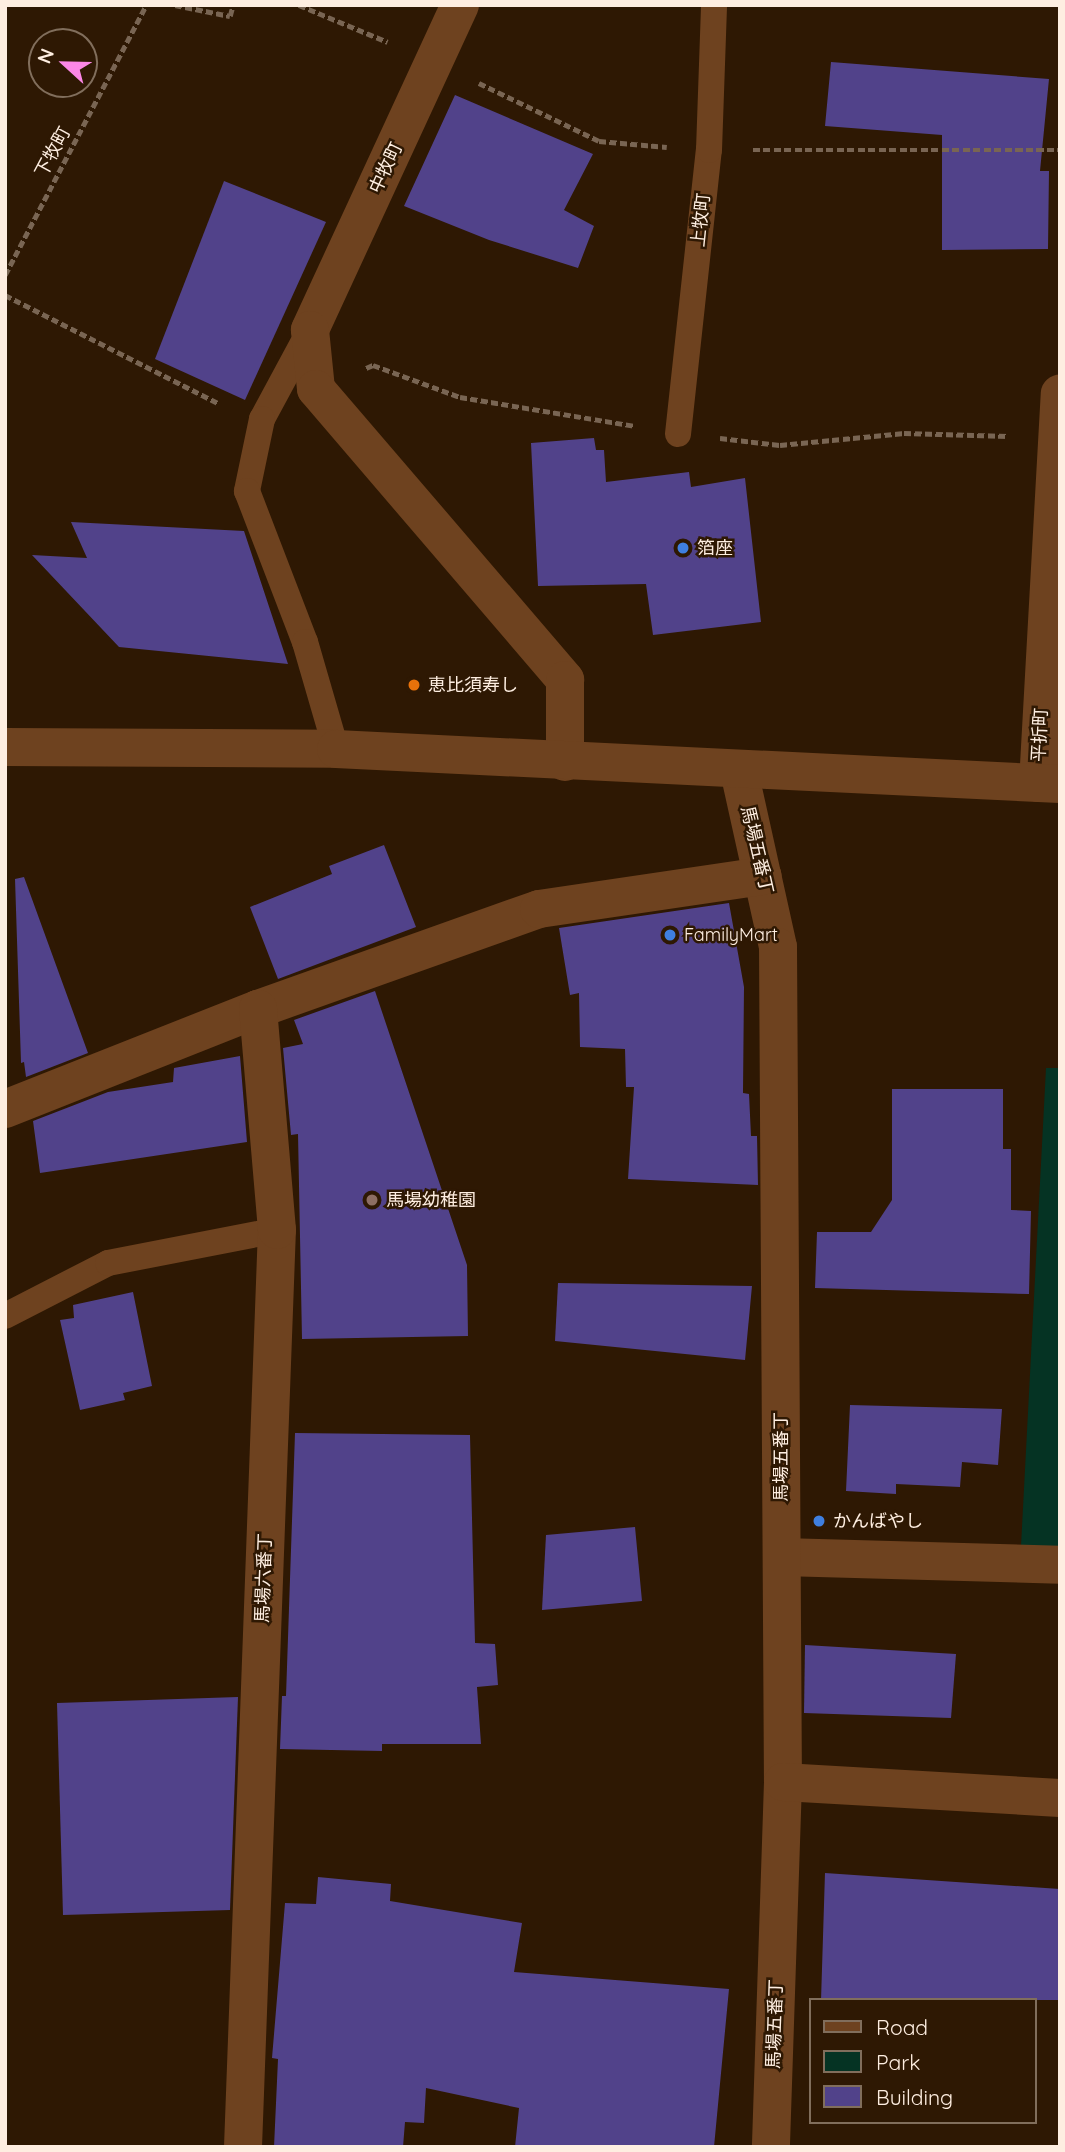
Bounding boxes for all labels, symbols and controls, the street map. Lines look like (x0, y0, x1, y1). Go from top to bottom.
north arrow (28, 28, 98, 98)
text: N (32, 45, 59, 67)
street label: 下牧町 (31, 123, 75, 181)
street label: 中牧町 (365, 139, 407, 197)
street label: 上牧町 (687, 192, 715, 248)
place label: 箔座 (697, 537, 733, 559)
marker: 箔座 (675, 540, 691, 556)
place label: 恵比須寿し (428, 674, 518, 696)
marker: 恵比須寿し (406, 677, 422, 693)
street label: 平折町 (1028, 707, 1052, 763)
street label: 馬場五番丁 (736, 804, 778, 896)
place label: FamilyMart (684, 924, 778, 946)
marker: FamilyMart (662, 927, 678, 943)
place label: 馬場幼稚園 (386, 1189, 476, 1211)
marker: 馬場幼稚園 (364, 1192, 380, 1208)
street label: 馬場五番丁 (770, 1412, 792, 1502)
place label: かんばやし (833, 1510, 923, 1532)
marker: かんばやし (811, 1513, 827, 1529)
street label: 馬場六番丁 (252, 1533, 276, 1623)
street label: 馬場五番丁 (763, 1979, 787, 2069)
legend (810, 1998, 1037, 2124)
text: Road (876, 2014, 928, 2040)
text: Park (876, 2049, 920, 2075)
text: Building (876, 2084, 953, 2110)

